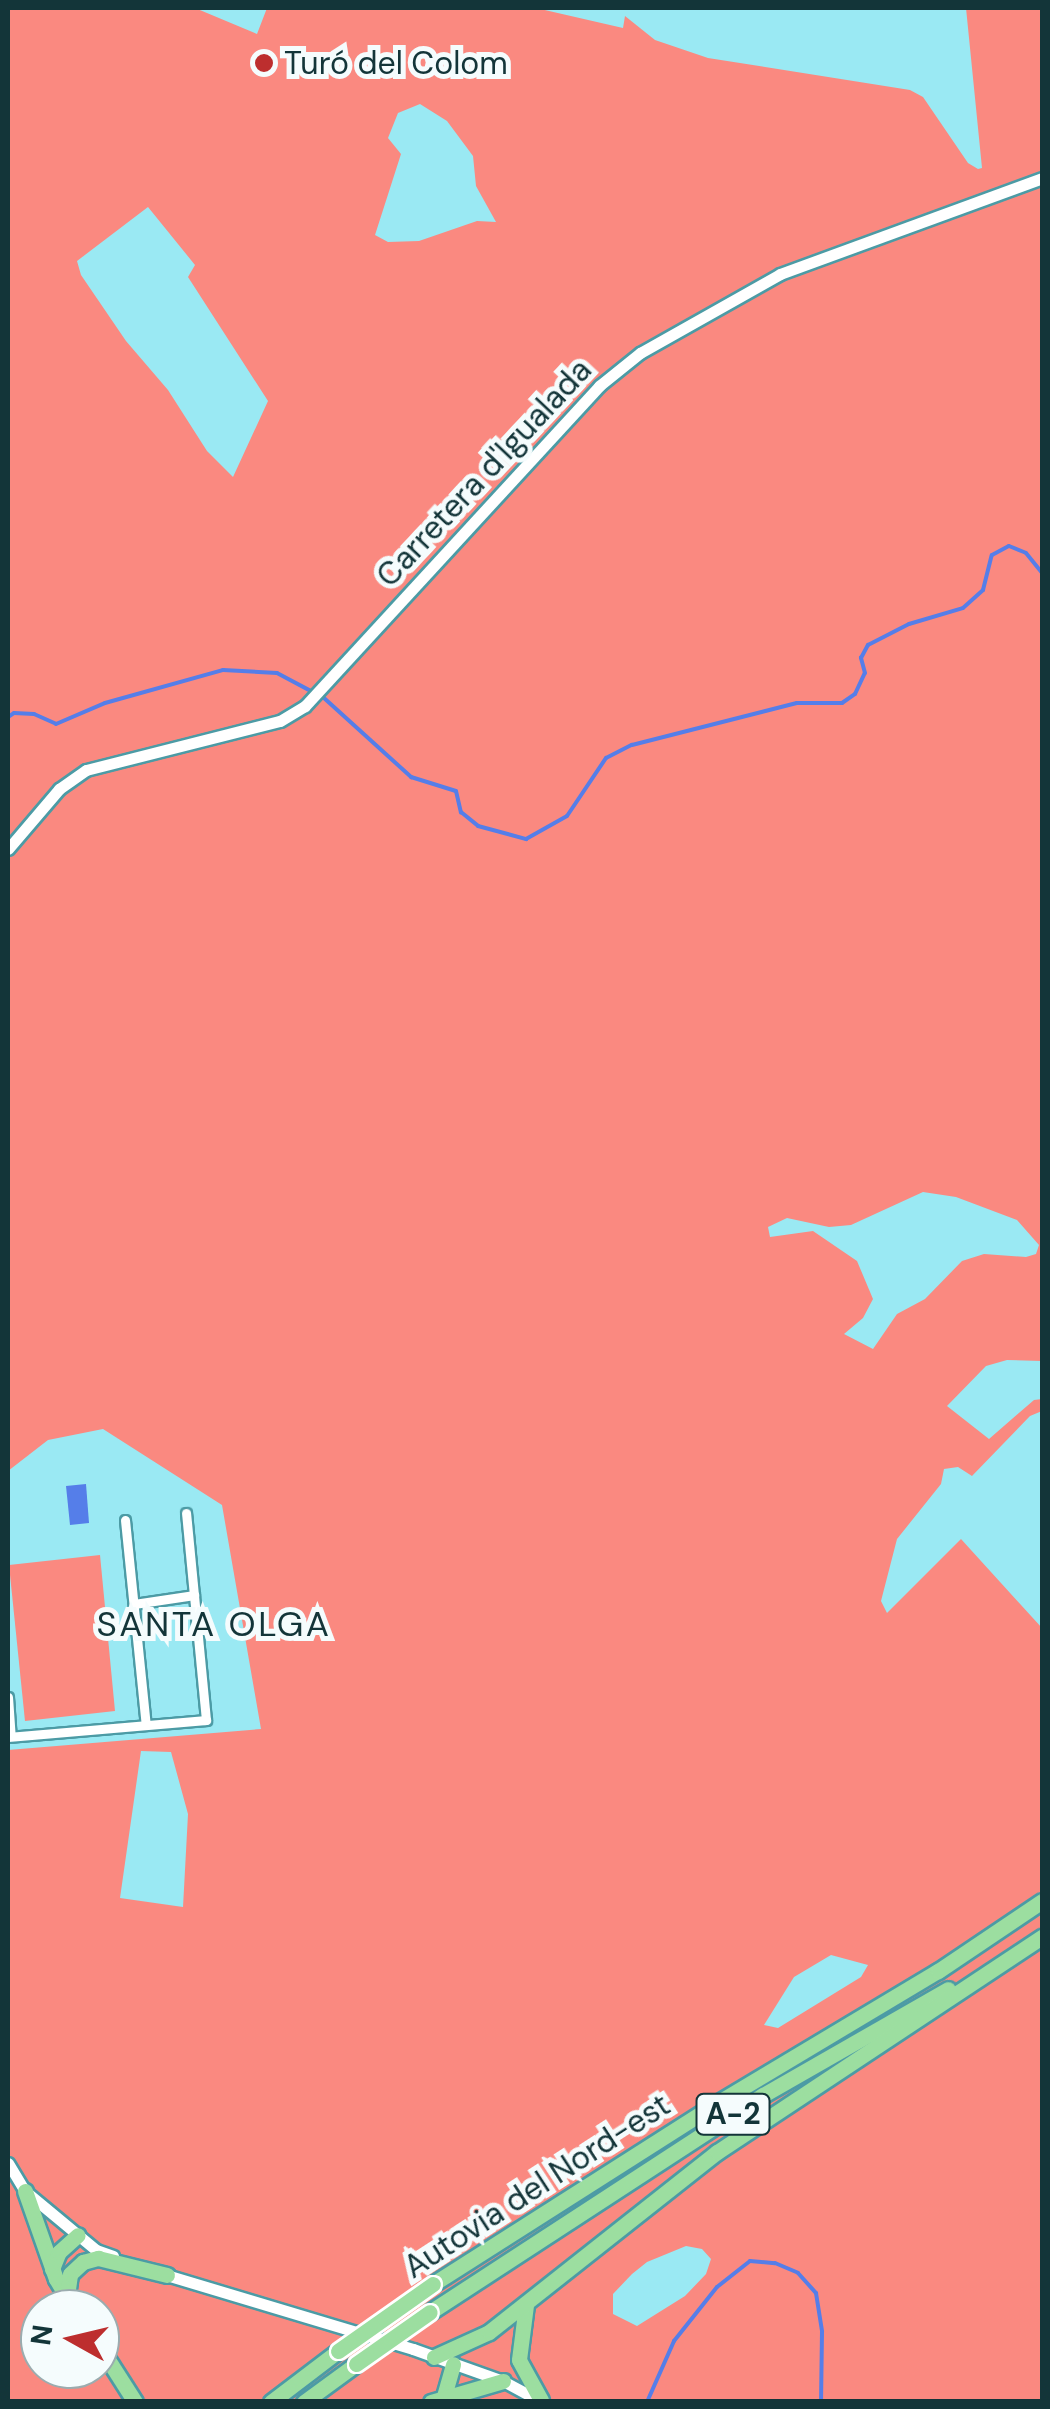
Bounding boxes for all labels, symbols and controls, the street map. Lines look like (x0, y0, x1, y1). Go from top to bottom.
place label: Turó del Colom (284, 44, 508, 82)
marker: Turó del Colom (253, 52, 275, 74)
street label: Carretera d'Igualada (369, 351, 599, 595)
district label: SANTA OLGA (96, 1603, 332, 1645)
street label: Autovia del Nord-est (397, 2086, 677, 2286)
road number: A-2 (696, 2089, 770, 2139)
north arrow (20, 2289, 120, 2389)
text: N (22, 2322, 62, 2348)

